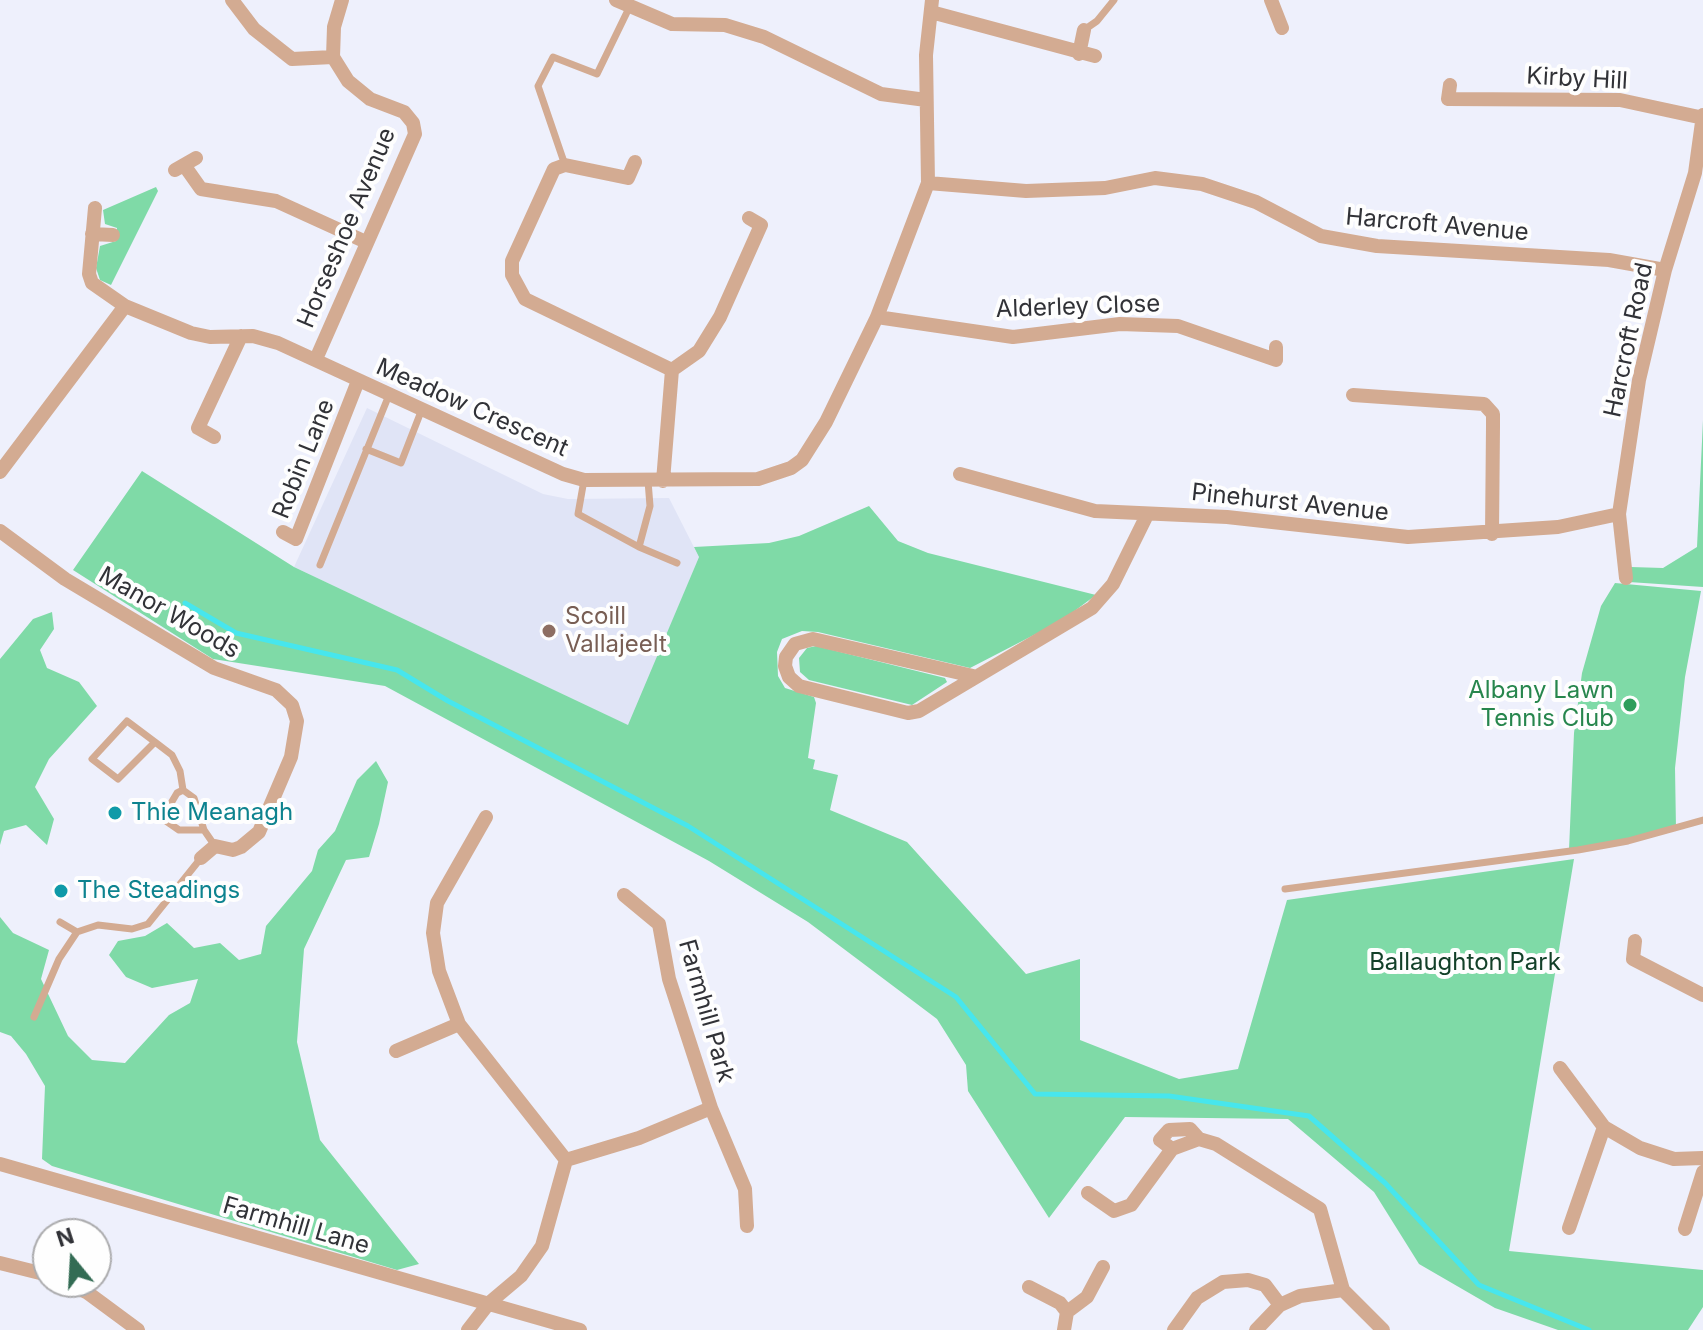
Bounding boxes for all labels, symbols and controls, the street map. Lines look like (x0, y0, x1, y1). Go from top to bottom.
street label: Kirby Hill (1526, 62, 1628, 96)
street label: Horseshoe Avenue (292, 124, 402, 332)
street label: Harcroft Avenue (1344, 203, 1530, 247)
street label: Harcroft Road (1599, 260, 1659, 420)
street label: Alderley Close (995, 290, 1161, 324)
street label: Meadow Crescent (372, 353, 572, 463)
street label: Robin Lane (267, 395, 341, 523)
street label: Pinehurst Avenue (1190, 478, 1390, 528)
street label: Manor Woods (93, 561, 245, 665)
place label: Scoill Vallajeelt (565, 603, 667, 659)
marker: Scoill Vallajeelt (540, 622, 558, 640)
place label: Albany Lawn Tennis Club (1468, 677, 1614, 733)
marker: Albany Lawn Tennis Club (1621, 696, 1639, 714)
place label: Thie Meanagh (131, 799, 293, 827)
marker: Thie Meanagh (106, 804, 124, 822)
place label: The Steadings (77, 877, 240, 905)
marker: The Steadings (52, 882, 70, 900)
street label: Farmhill Park (672, 936, 740, 1086)
park label: Ballaughton Park (1369, 949, 1561, 977)
street label: Farmhill Lane (219, 1191, 373, 1261)
north arrow (32, 1218, 112, 1298)
text: N (53, 1222, 77, 1252)

